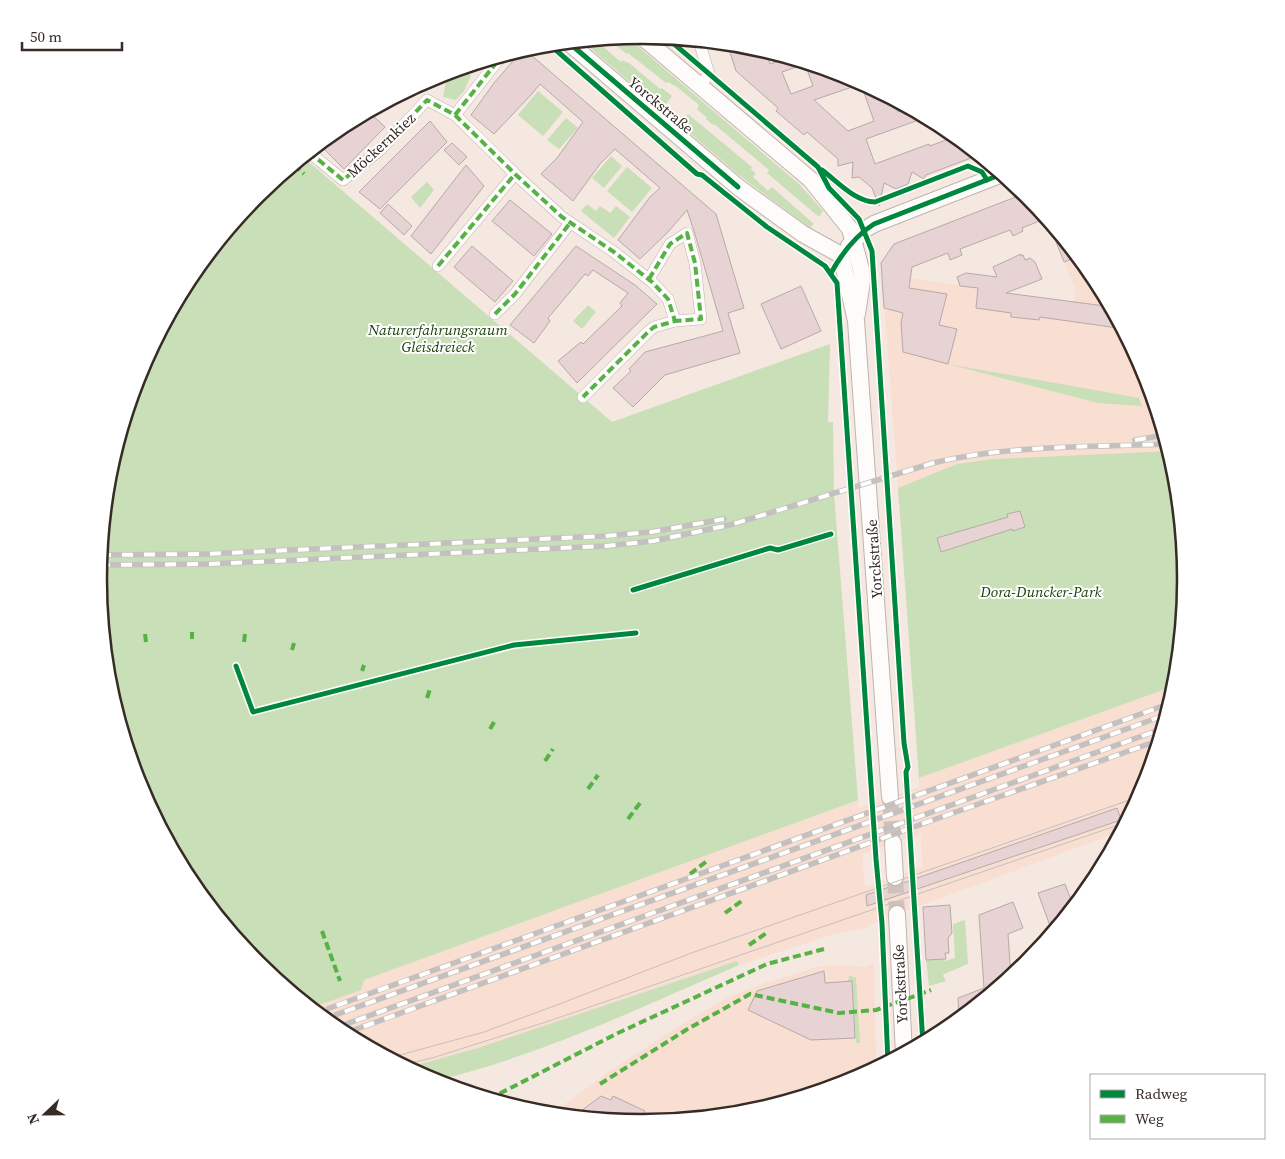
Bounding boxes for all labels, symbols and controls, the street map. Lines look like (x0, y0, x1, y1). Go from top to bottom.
scale bar (22, 20, 122, 52)
text: 50 m (30, 26, 62, 47)
street label: Yorckstraße (624, 71, 698, 139)
street label: Möckernkiez (342, 108, 420, 182)
park label: Naturerfahrungsraum Gleisdreieck (367, 319, 508, 357)
street label: Yorckstraße (861, 518, 887, 599)
park label: Dora-Duncker-Park (979, 581, 1103, 602)
street label: Yorckstraße (887, 943, 913, 1024)
legend (1090, 1074, 1265, 1139)
text: Radweg (1135, 1083, 1188, 1104)
north arrow (20, 1089, 70, 1139)
text: Weg (1135, 1108, 1164, 1129)
text: N (22, 1110, 44, 1127)

